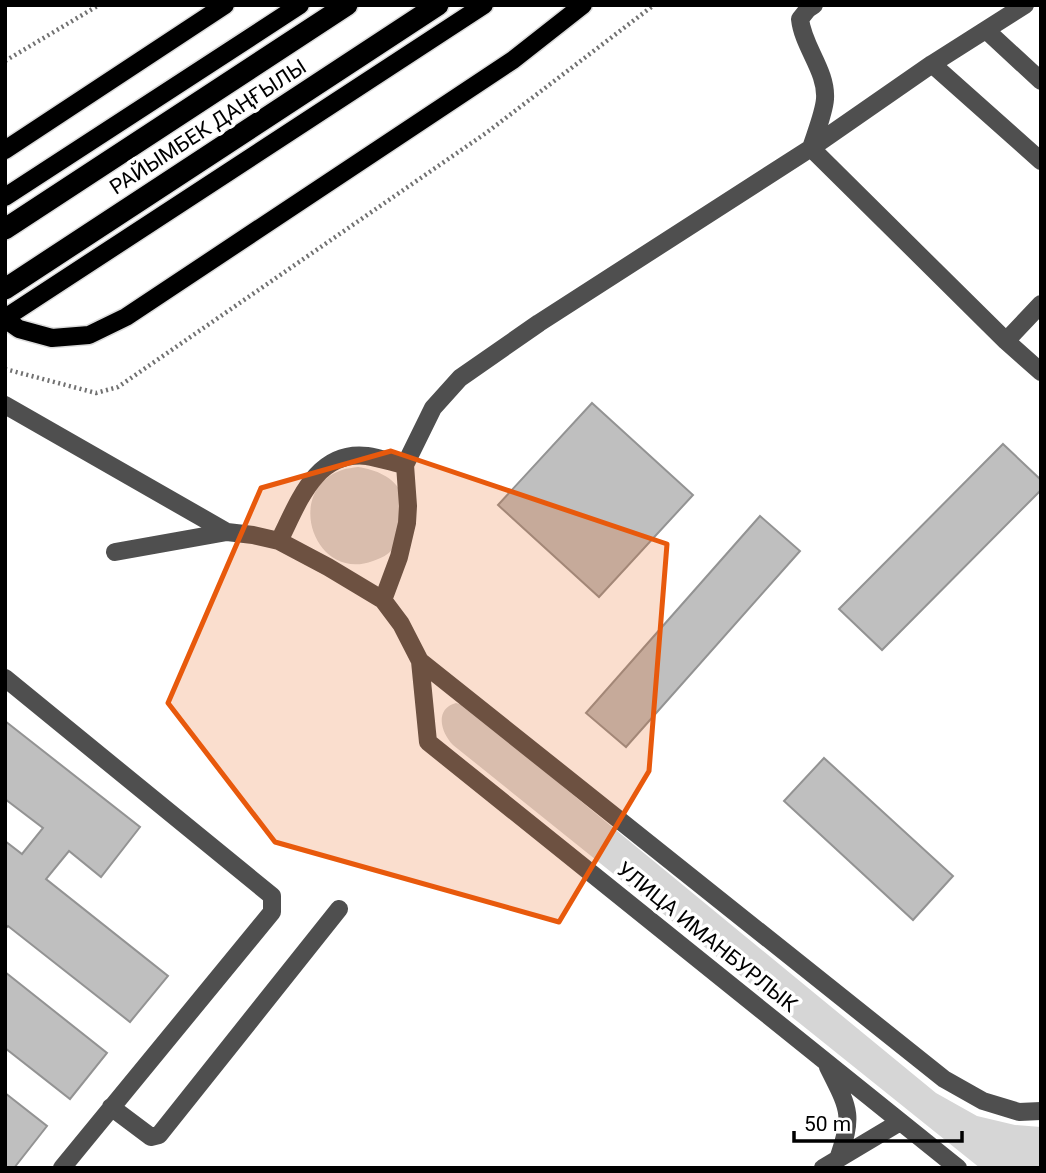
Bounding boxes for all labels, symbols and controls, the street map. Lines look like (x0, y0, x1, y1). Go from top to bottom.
street label: РАЙЫМБЕК ДАҢҒЫЛЫ (105, 54, 311, 200)
street label: УЛИЦА ИМАНБУРЛЫК (612, 857, 802, 1017)
scale bar (794, 1100, 962, 1144)
text: 50 m (804, 1112, 851, 1136)

